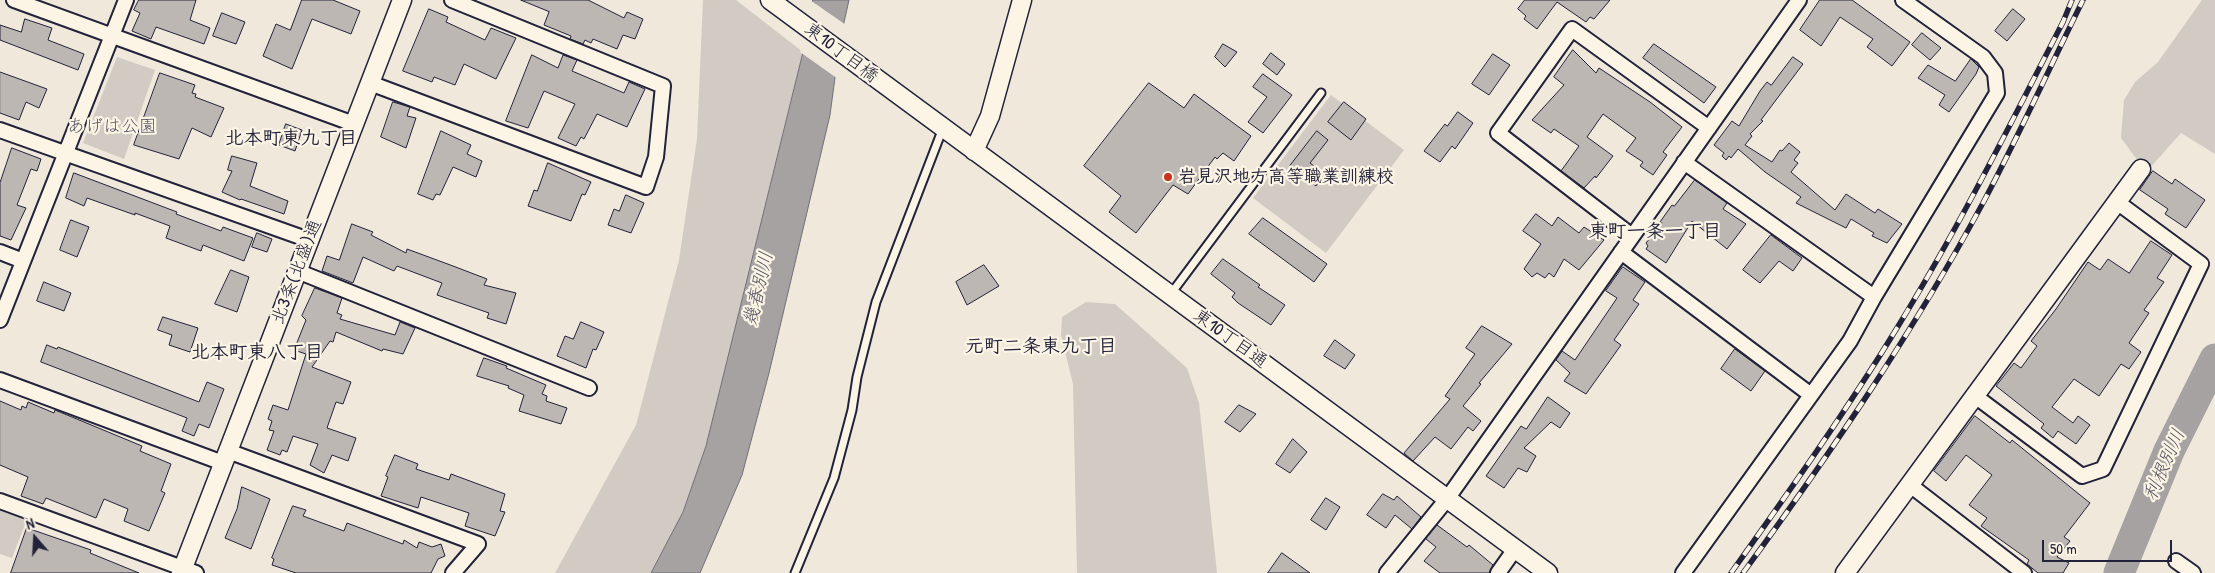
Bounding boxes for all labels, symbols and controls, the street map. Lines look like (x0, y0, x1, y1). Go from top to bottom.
street label: 東10丁目橋 (800, 18, 882, 88)
park label: あげは公園 (67, 116, 157, 138)
district label: 北本町東九丁目 (225, 128, 357, 150)
place label: 岩見沢地方高等職業訓練校 (1178, 166, 1394, 188)
marker: 岩見沢地方高等職業訓練校 (1162, 171, 1174, 183)
street label: 北3条(北盛)通 (267, 216, 327, 328)
district label: 東町一条一丁目 (1589, 221, 1721, 243)
water label: 幾春別川 (739, 249, 779, 329)
street label: 東10丁目通 (1189, 305, 1271, 373)
district label: 元町二条東九丁目 (965, 336, 1117, 358)
district label: 北本町東八丁目 (191, 342, 323, 364)
water label: 利根別川 (2139, 426, 2191, 504)
north arrow (10, 513, 60, 563)
text: N (23, 513, 37, 534)
scale bar (2045, 530, 2175, 562)
text: 50 m (2050, 538, 2077, 559)

